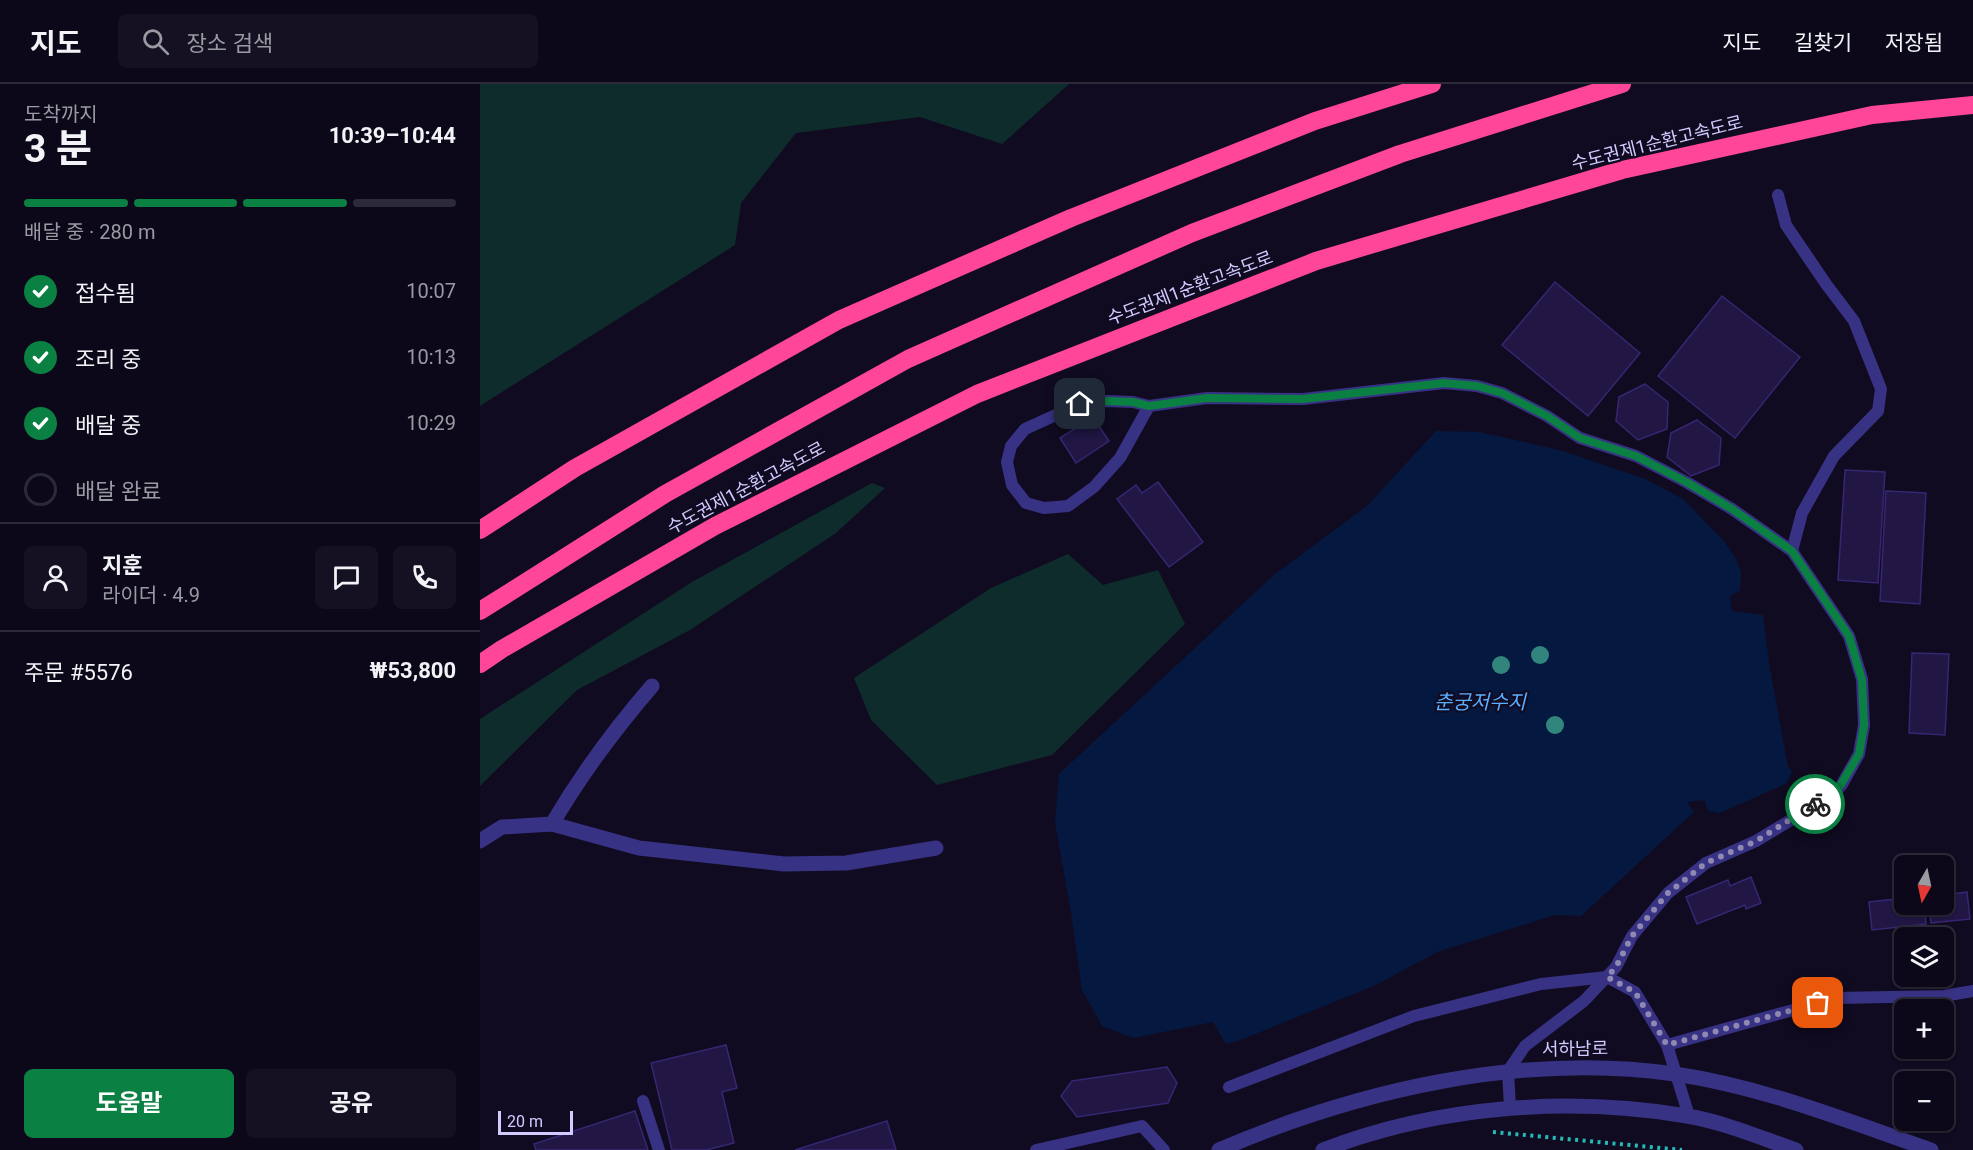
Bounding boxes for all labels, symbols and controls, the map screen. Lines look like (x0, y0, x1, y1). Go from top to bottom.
search box (118, 14, 538, 68)
icon: search (139, 25, 172, 58)
text: 지도 (30, 27, 82, 60)
text: 장소 검색 (187, 31, 273, 56)
text: 지도 (1722, 31, 1761, 55)
text: 길찾기 (1794, 31, 1852, 55)
text: 저장됨 (1885, 31, 1943, 55)
text: 도착까지 (24, 102, 98, 126)
street label: 수도권제1순환고속도로 (1569, 111, 1745, 174)
text: 10:39–10:44 (329, 123, 456, 148)
text: 3 분 (24, 126, 92, 172)
text: 배달 중 · 280 m (24, 220, 156, 244)
street label: 수도권제1순환고속도로 (1104, 246, 1276, 329)
icon: check (24, 275, 57, 308)
text: 10:07 (406, 279, 456, 303)
text: 접수됨 (75, 281, 136, 306)
icon: check (24, 341, 57, 374)
text: 10:13 (406, 345, 456, 369)
text: 조리 중 (75, 347, 141, 372)
pin (1054, 378, 1105, 429)
icon: home (1063, 387, 1096, 420)
icon: check (24, 407, 57, 440)
text: 10:29 (406, 411, 456, 435)
text: 배달 중 (75, 413, 141, 438)
street label: 수도권제1순환고속도로 (663, 437, 828, 538)
text: 배달 완료 (75, 479, 161, 504)
button: person (24, 546, 87, 609)
button: chat (315, 546, 378, 609)
button: phone (393, 546, 456, 609)
text: 지훈 (102, 553, 142, 578)
text: 라이더 · 4.9 (102, 583, 200, 607)
text: ₩53,800 (370, 658, 456, 683)
text: 주문 #5576 (24, 660, 133, 685)
water label: 춘궁저수지 (1434, 690, 1528, 714)
courier (1785, 774, 1845, 834)
icon: bike (1799, 788, 1832, 821)
north arrow (1894, 855, 1954, 915)
map controls (1894, 855, 1954, 1131)
button: layers (1894, 927, 1954, 987)
pin (1792, 977, 1843, 1028)
icon: bag (1801, 986, 1834, 1019)
button: + (1894, 999, 1954, 1059)
street label: 서하남로 (1542, 1037, 1608, 1060)
button: 도움말 (24, 1069, 234, 1138)
button: 공유 (246, 1069, 456, 1138)
button: − (1894, 1071, 1954, 1131)
scale bar (498, 1108, 573, 1136)
text: 20 m (507, 1112, 543, 1131)

